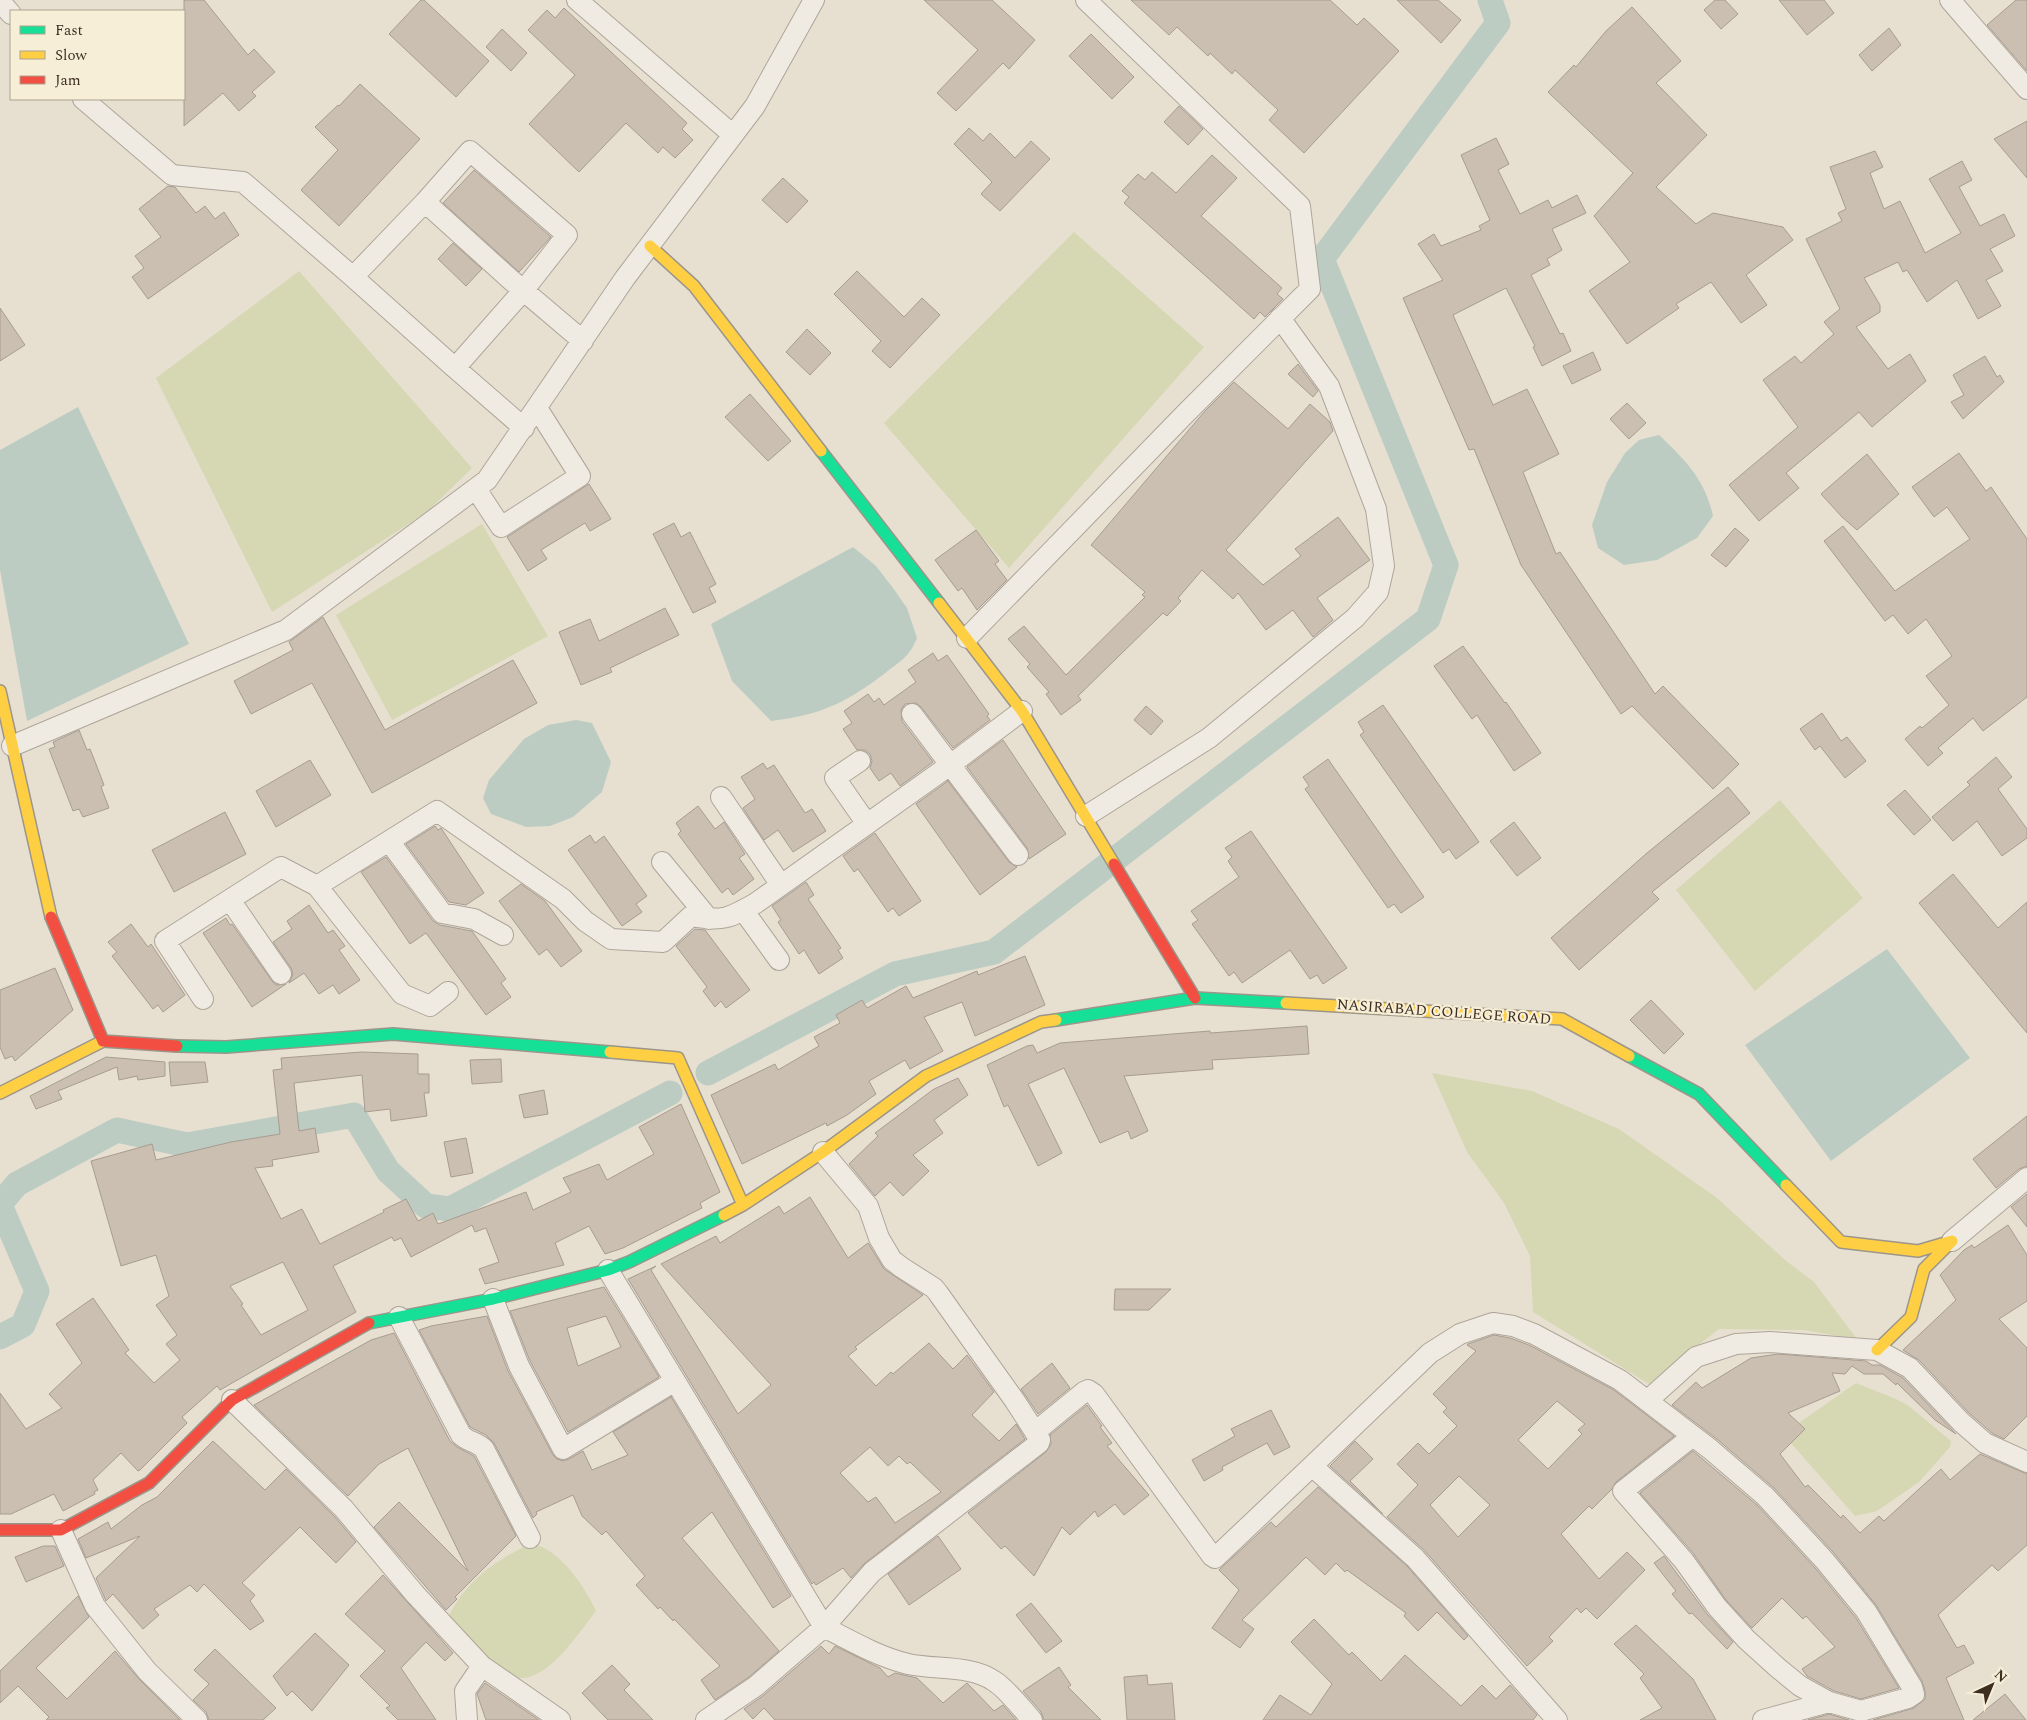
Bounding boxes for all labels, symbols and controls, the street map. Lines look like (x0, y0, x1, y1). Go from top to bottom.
legend (10, 10, 185, 100)
text: Fast (55, 19, 83, 42)
text: Slow (55, 44, 87, 67)
text: Jam (55, 69, 81, 92)
street label: NASIRABAD COLLEGE ROAD (1336, 993, 1552, 1031)
north arrow (1967, 1660, 2017, 1710)
text: N (1989, 1664, 2012, 1688)

